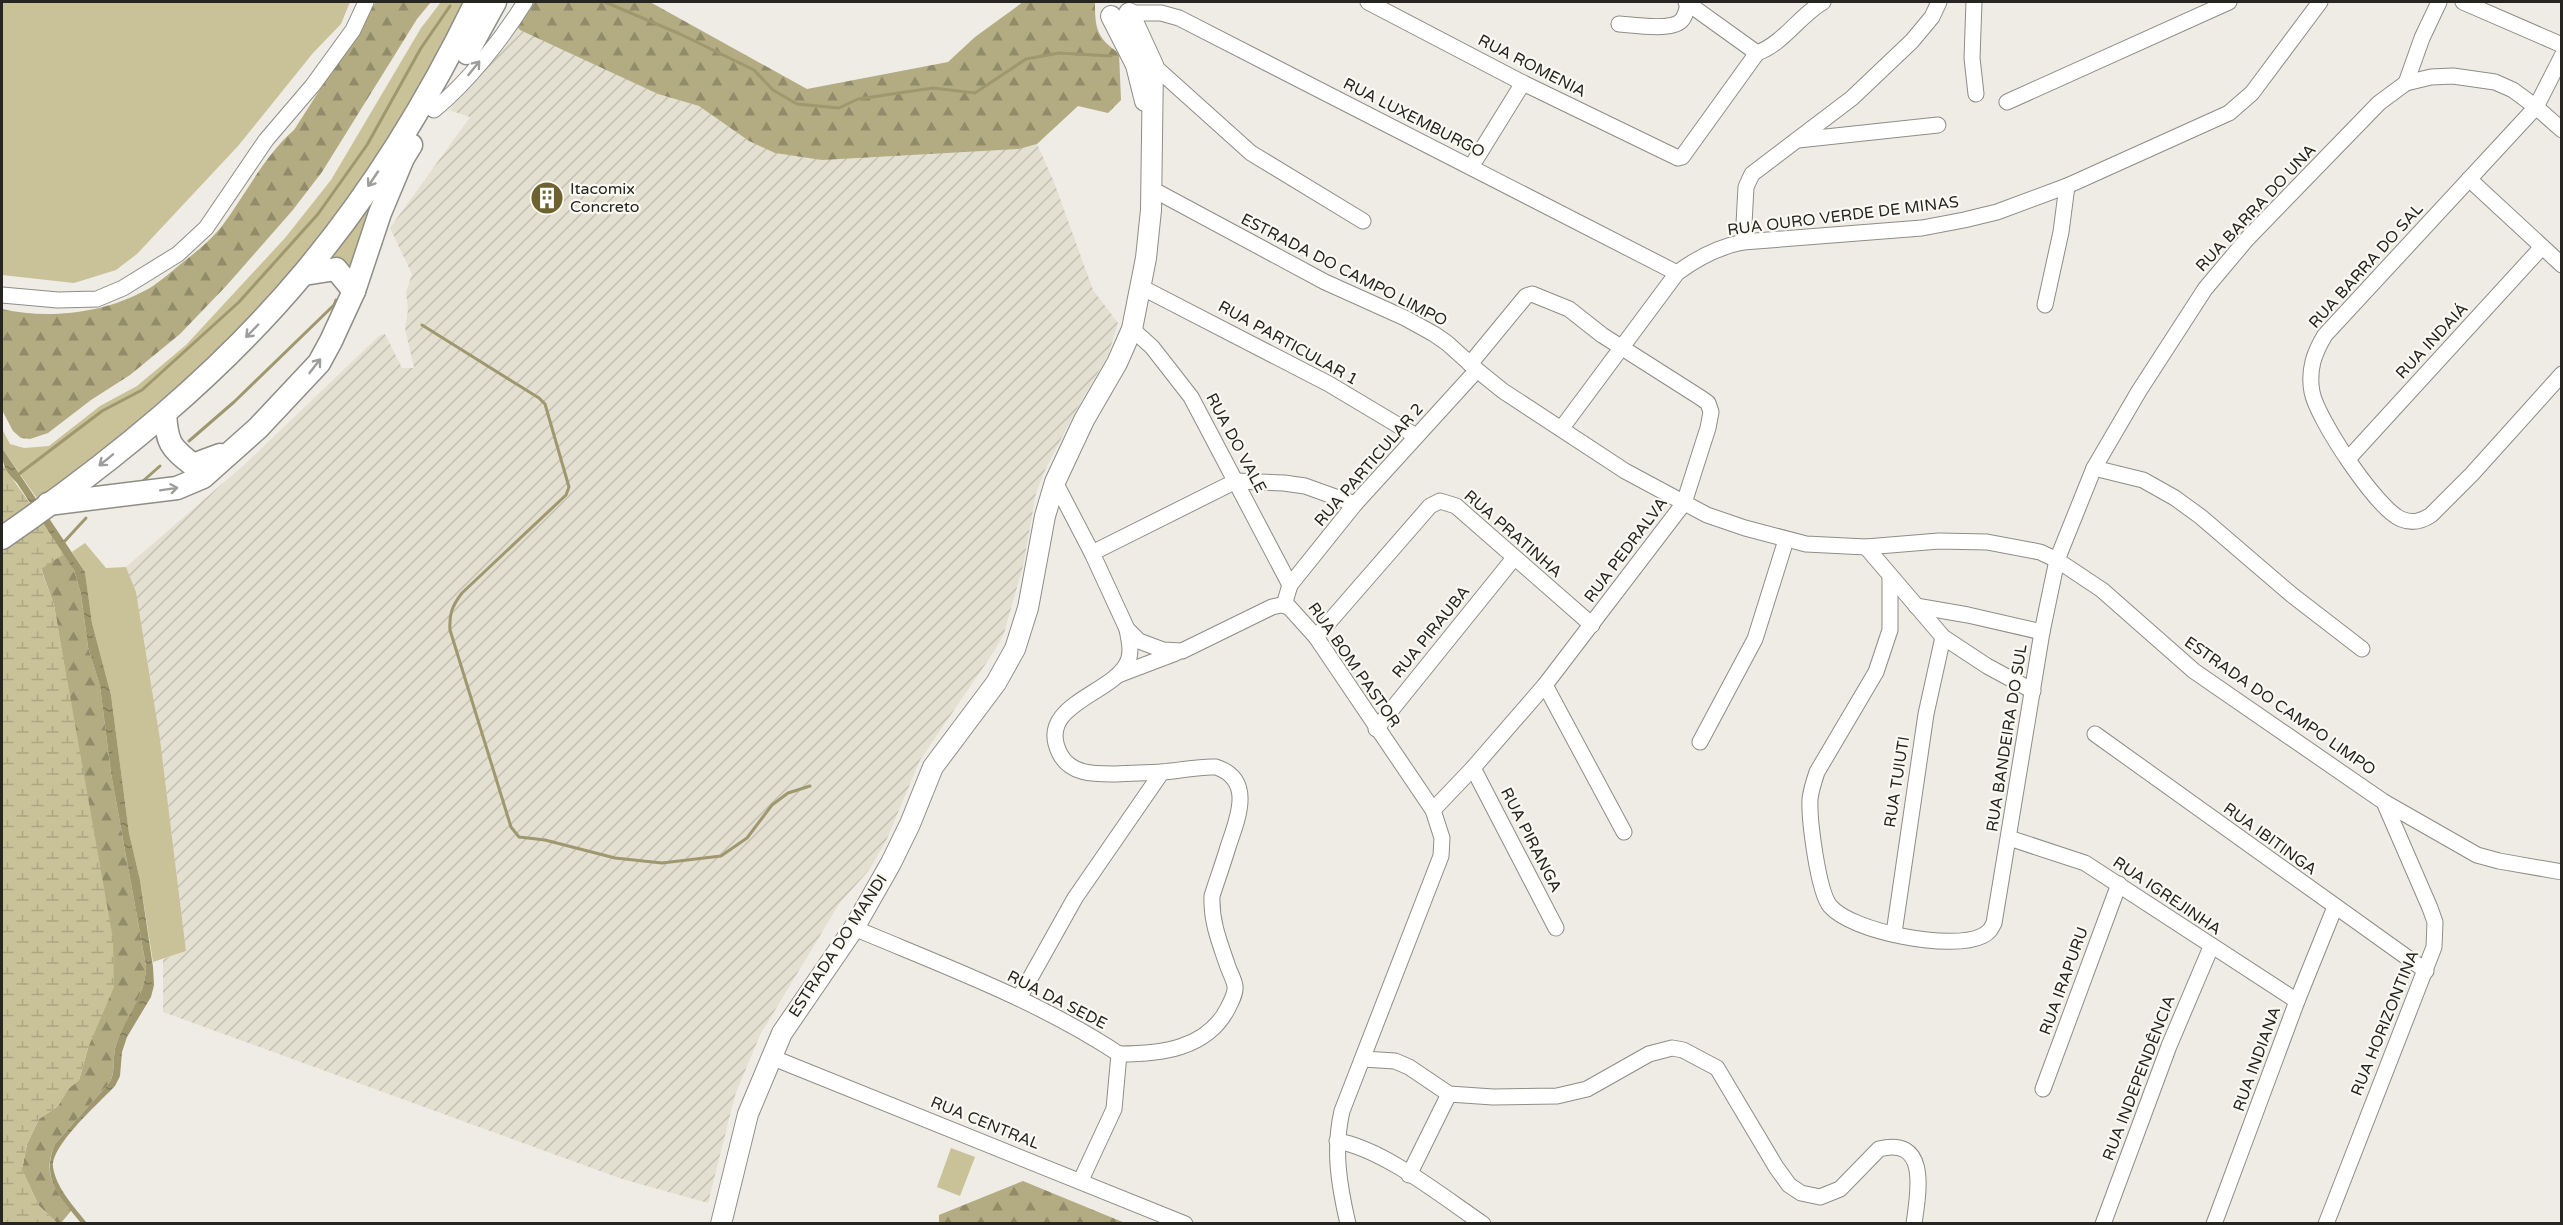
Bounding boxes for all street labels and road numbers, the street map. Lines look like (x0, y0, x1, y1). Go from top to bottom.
street label: RUA ROMENIA (1475, 30, 1589, 102)
street label: RUA LUXEMBURGO (1340, 74, 1488, 162)
street label: RUA BARRA DO UNA (2192, 140, 2320, 276)
street label: RUA OURO VERDE DE MINAS (1726, 192, 1960, 240)
street label: RUA BARRA DO SAL (2305, 199, 2427, 333)
street label: ESTRADA DO CAMPO LIMPO (1237, 209, 1451, 331)
street label: RUA PARTICULAR 1 (1215, 296, 1361, 390)
street label: RUA INDAIÁ (2392, 299, 2472, 383)
street label: RUA DO VALE (1201, 390, 1271, 496)
street label: RUA PARTICULAR 2 (1310, 399, 1428, 531)
street label: RUA PRATINHA (1460, 486, 1566, 582)
street label: RUA PEDRALVA (1580, 493, 1672, 606)
street label: RUA PIRAUBA (1388, 582, 1474, 682)
street label: RUA BOM PASTOR (1303, 599, 1405, 731)
street label: ESTRADA DO CAMPO LIMPO (2180, 632, 2380, 780)
street label: RUA BANDEIRA DO SUL (1982, 643, 2032, 833)
street label: RUA TUIUTI (1880, 735, 1914, 829)
street label: RUA PIRANGA (1496, 784, 1566, 896)
street label: RUA IBITINGA (2219, 798, 2321, 880)
street label: RUA IGREJINHA (2109, 852, 2225, 940)
street label: ESTRADA DO MANDI (784, 871, 892, 1021)
street label: RUA IRAPURU (2035, 924, 2093, 1038)
street label: RUA HORIZONTINA (2347, 947, 2423, 1099)
street label: RUA DA SEDE (1004, 966, 1110, 1034)
street label: RUA INDEPENDÊNCIA (2098, 992, 2180, 1163)
street label: RUA INDIANA (2229, 1004, 2285, 1114)
street label: RUA CENTRAL (928, 1092, 1042, 1154)

